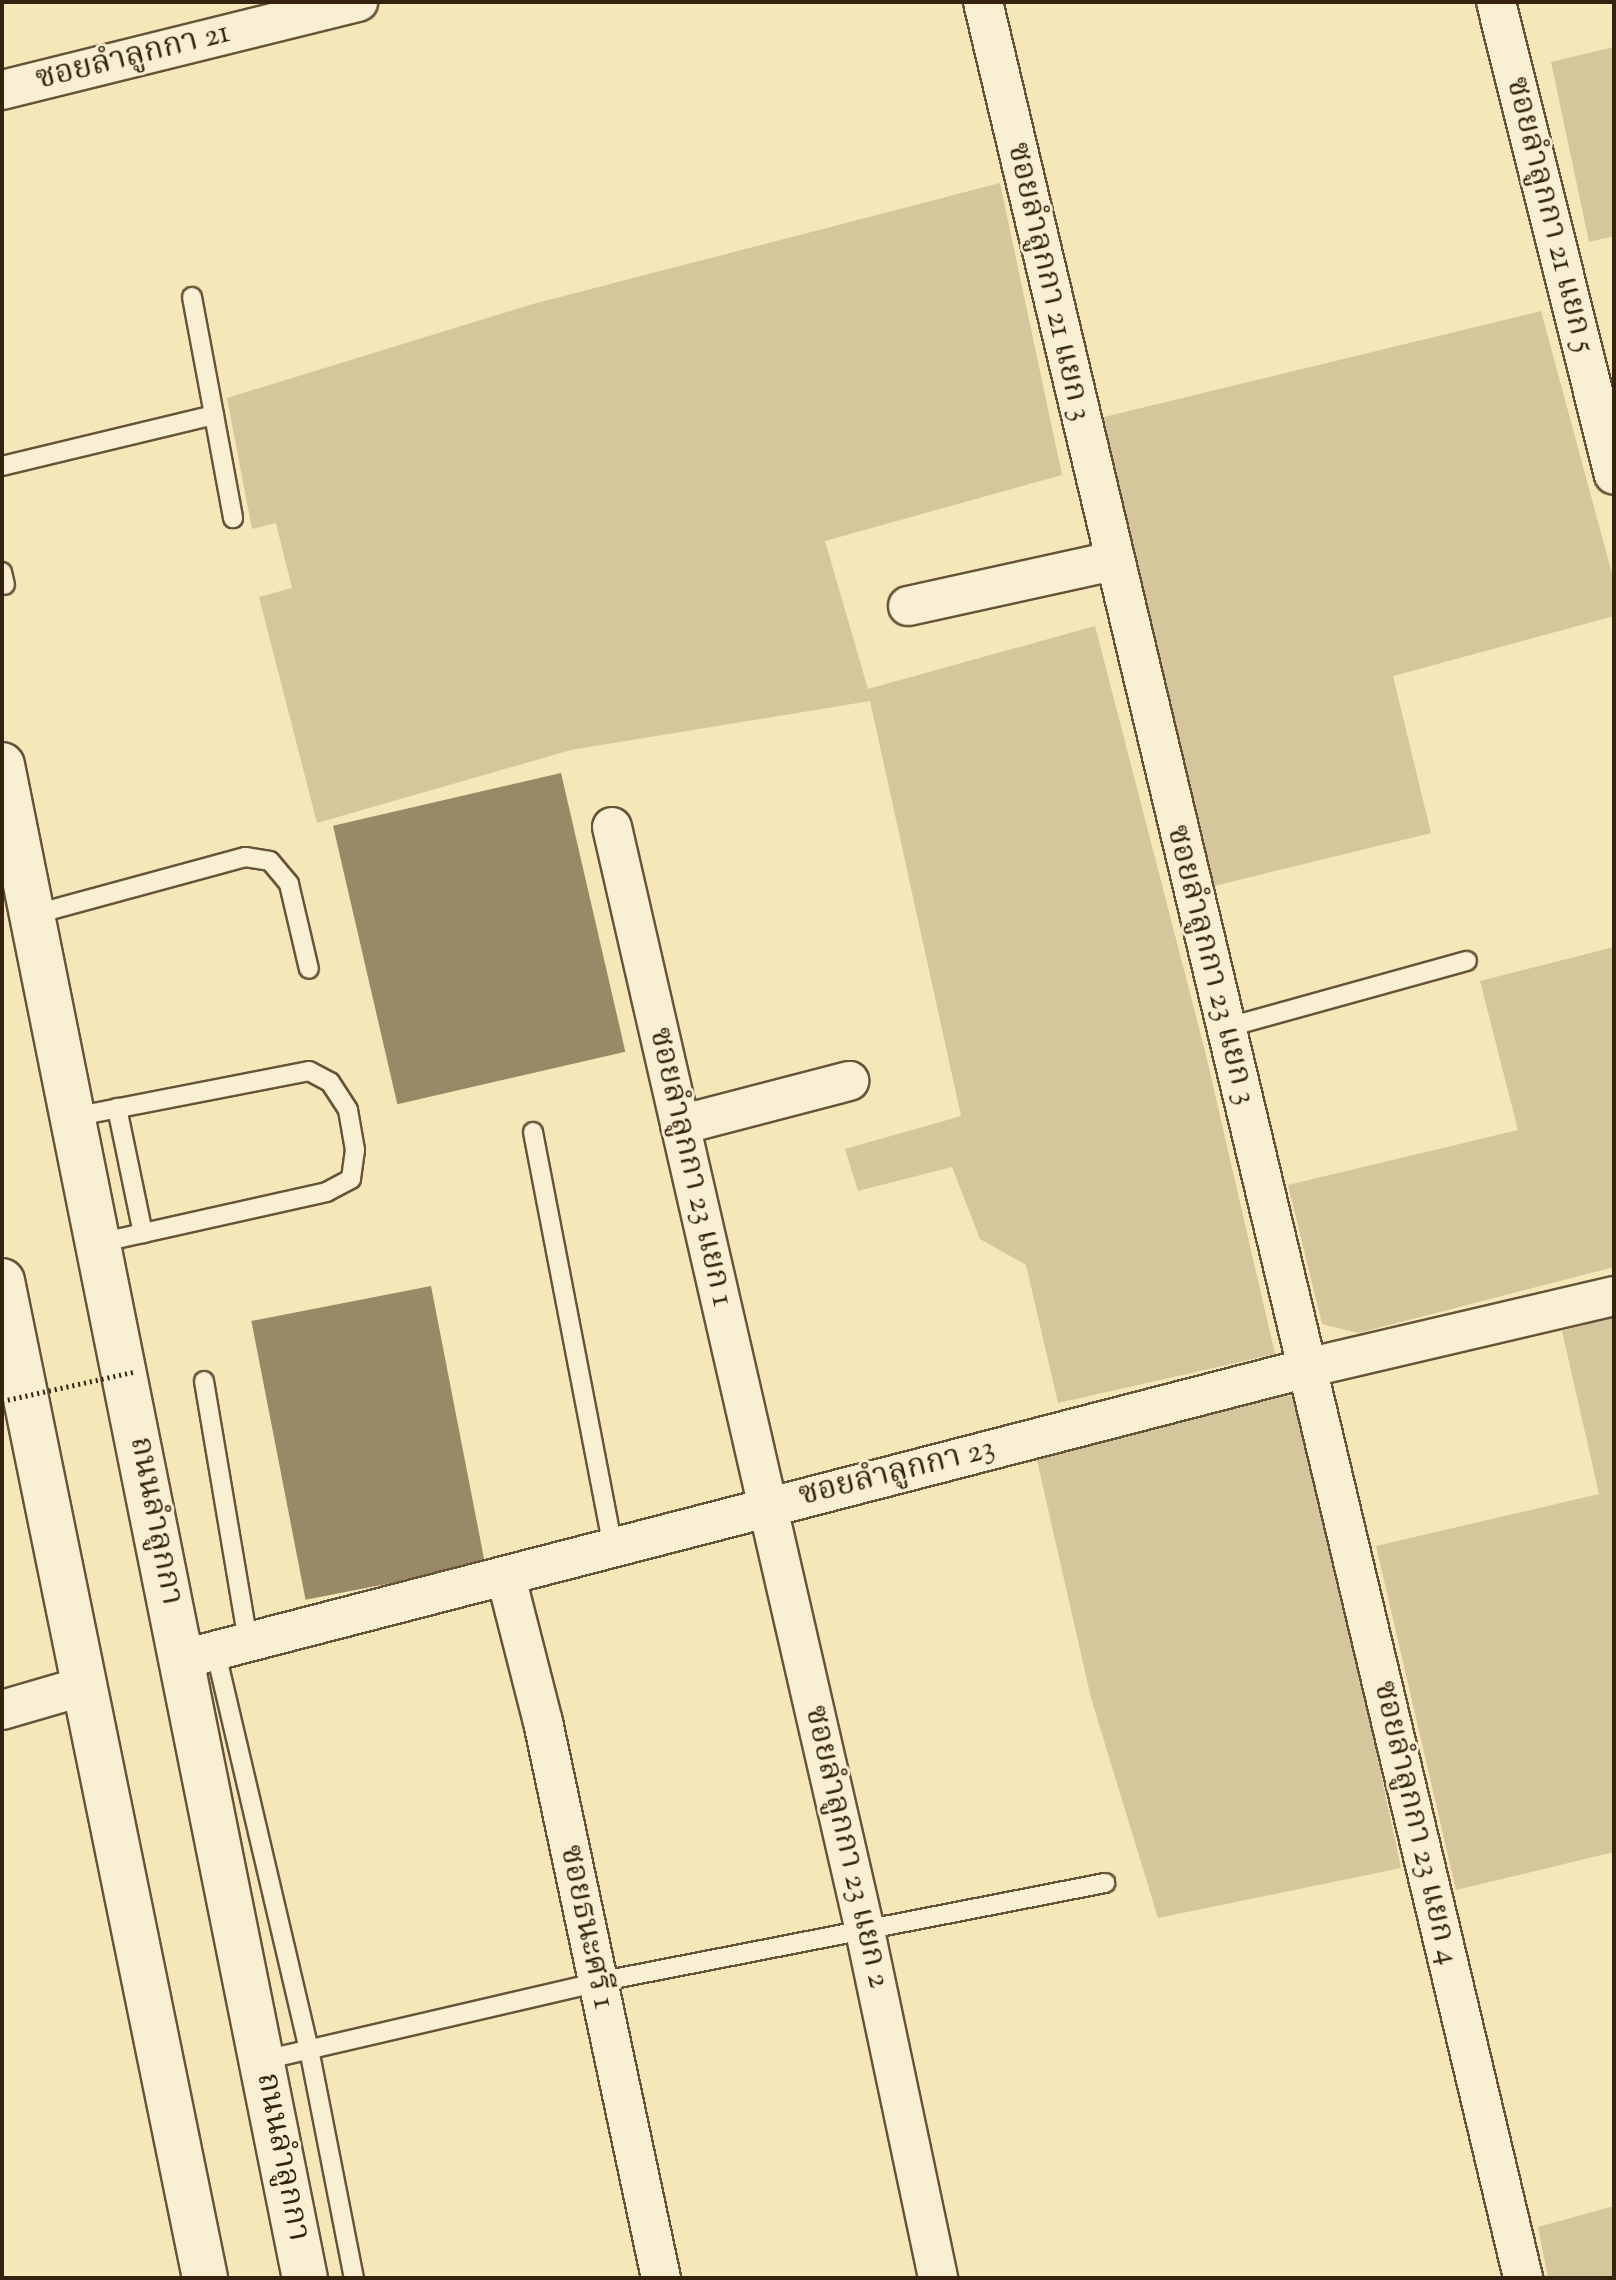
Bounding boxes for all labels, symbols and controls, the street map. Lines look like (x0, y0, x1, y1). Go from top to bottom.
street label: ซอยลำลูกกา 21 (32, 14, 234, 100)
street label: ซอยลำลูกกา 21 แยก 5 (1496, 73, 1602, 357)
street label: ซอยลำลูกกา 21 แยก 3 (997, 139, 1099, 425)
street label: ซอยลำลูกกา 23 แยก 3 (1157, 821, 1263, 1109)
street label: ซอยลำลูกกา 23 แยก 1 (639, 1024, 741, 1310)
street label: ซอยลำลูกกา 23 (795, 1430, 999, 1516)
street label: ถนนลำลูกกา (120, 1434, 190, 1608)
street label: ซอยลำลูกกา 23 แยก 4 (1364, 1677, 1466, 1969)
street label: ซอยลำลูกกา 23 แยก 2 (795, 1702, 897, 1992)
street label: ซอยธนะศรี 1 (550, 1842, 622, 2012)
street label: ถนนลำลูกกา (247, 2070, 317, 2244)

